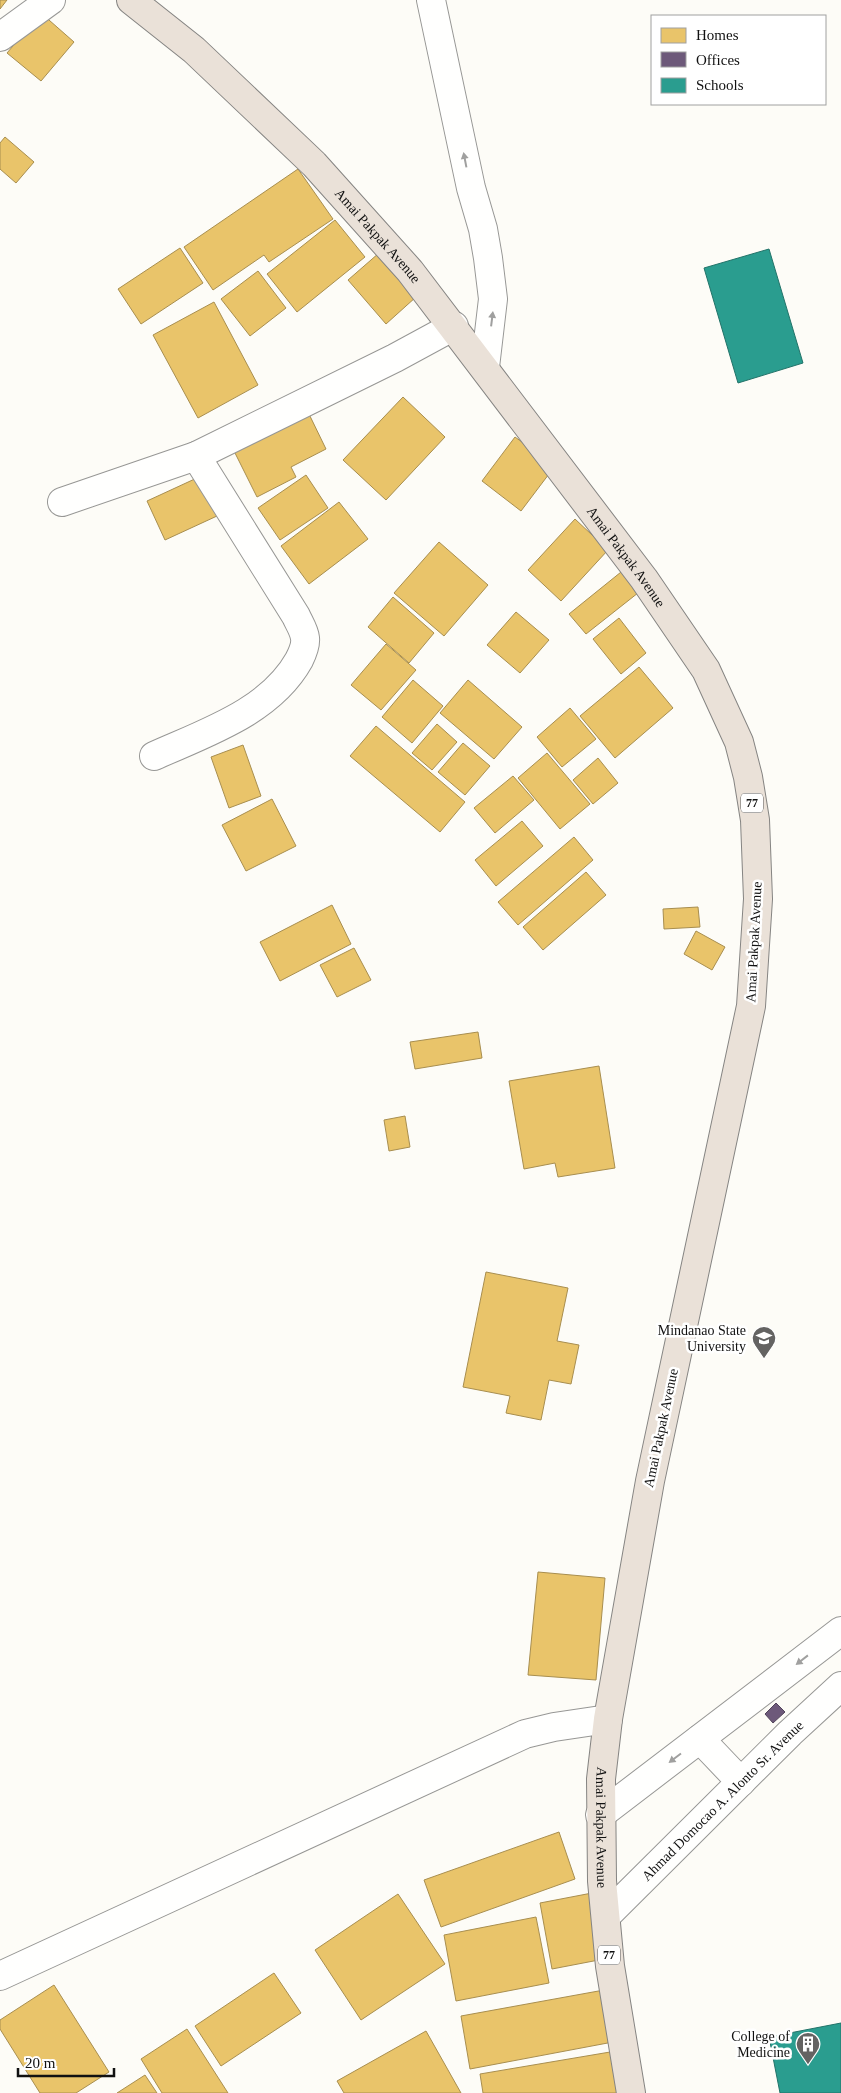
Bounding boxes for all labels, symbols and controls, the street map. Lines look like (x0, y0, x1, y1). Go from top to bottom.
legend (651, 15, 826, 105)
text: Homes (696, 27, 739, 43)
text: Offices (696, 52, 740, 68)
text: Schools (696, 77, 744, 93)
one-way arrow (461, 151, 469, 167)
street label: Amai Pakpak Avenue (332, 185, 424, 286)
one-way arrow (488, 311, 496, 327)
street label: Amai Pakpak Avenue (584, 504, 668, 610)
road number: 77 (741, 794, 763, 812)
street label: Amai Pakpak Avenue (743, 881, 765, 1003)
place label: Mindanao State University (658, 1323, 746, 1354)
school or university icon: Mindanao State University (751, 1325, 777, 1359)
street label: Amai Pakpak Avenue (641, 1367, 681, 1489)
one-way arrow (796, 1655, 809, 1666)
street label: Ahmad Domocao A. Alonto Sr. Avenue (639, 1717, 806, 1884)
one-way arrow (669, 1753, 682, 1764)
street label: Amai Pakpak Avenue (593, 1766, 610, 1889)
road number: 77 (598, 1946, 620, 1964)
place label: College of Medicine (731, 2029, 790, 2060)
building icon: College of Medicine (795, 2031, 821, 2065)
scale bar (18, 2046, 114, 2078)
text: 20 m (25, 2055, 56, 2071)

